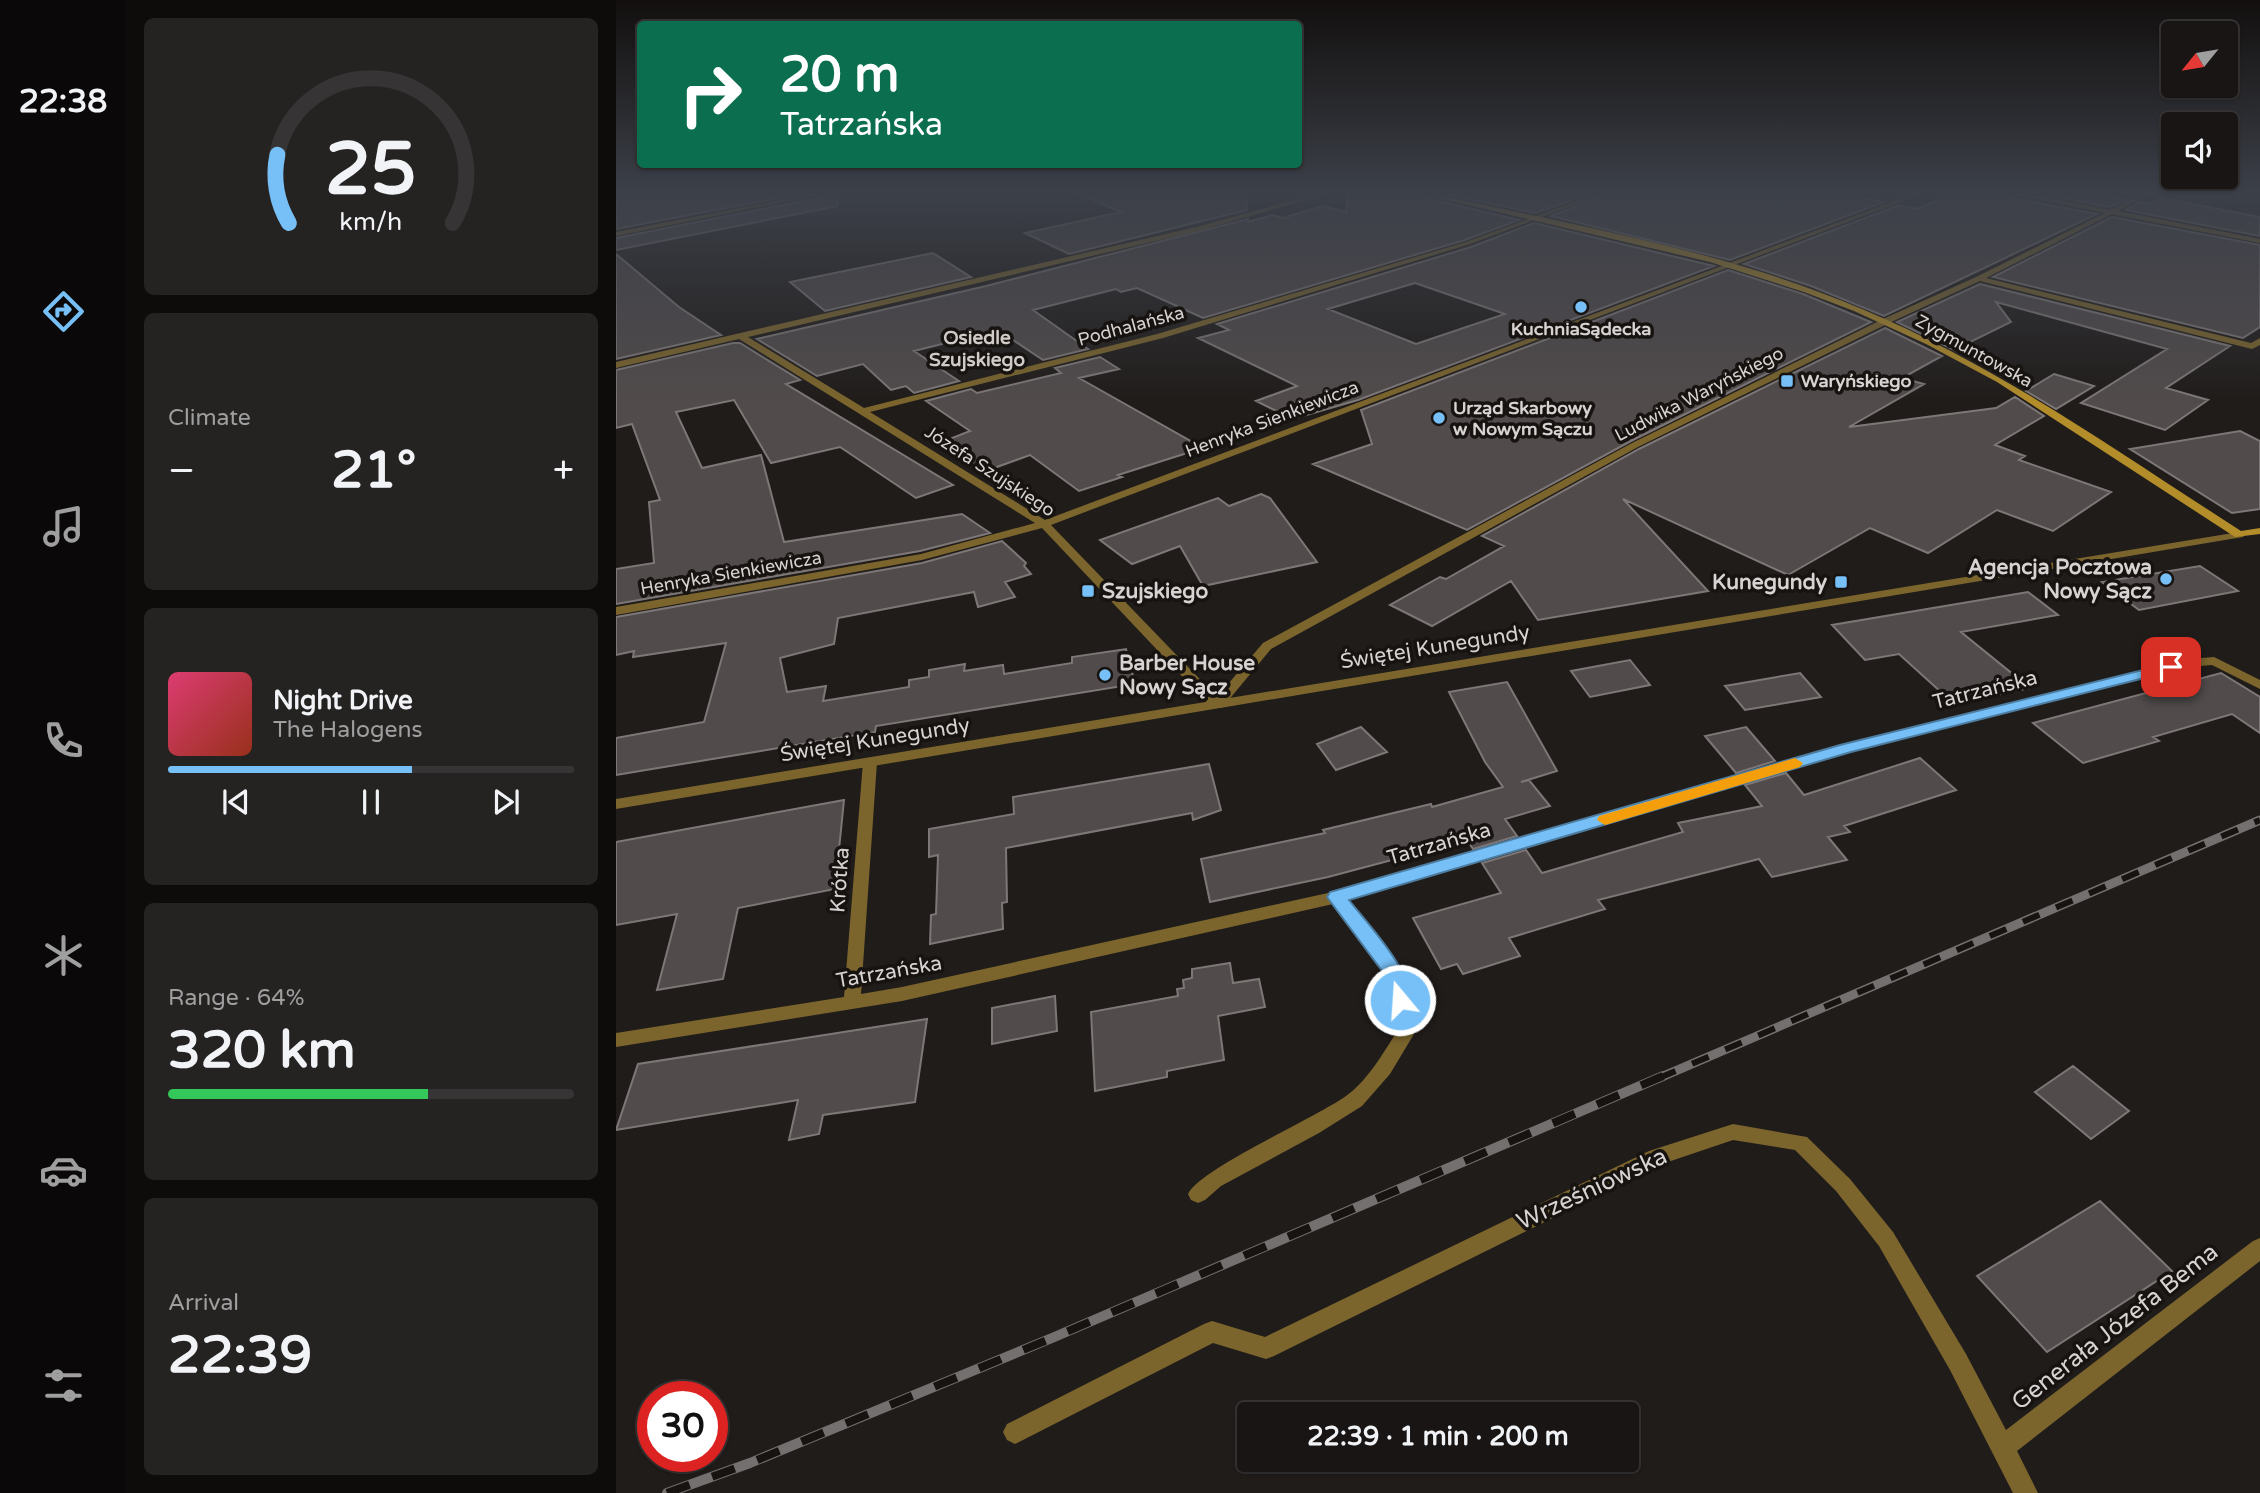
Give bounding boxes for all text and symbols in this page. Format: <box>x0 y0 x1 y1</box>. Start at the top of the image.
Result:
north arrow <box>2161 21 2238 98</box>
map controls <box>2161 21 2238 189</box>
text: 20 m <box>780 46 899 105</box>
icon: right <box>665 49 756 140</box>
text: 22:38 <box>19 83 107 121</box>
text: Tatrzańska <box>780 106 943 144</box>
button: sound <box>2161 112 2238 189</box>
text: 25 <box>325 126 417 214</box>
text: km/h <box>340 206 402 236</box>
icon: directions <box>39 287 88 336</box>
marker: KuchniaSądecka <box>1573 299 1589 315</box>
street label: Podhalańska <box>1075 301 1187 351</box>
street label: Zygmuntowska <box>1911 310 2037 392</box>
place label: KuchniaSądecka <box>1511 318 1651 340</box>
district label: Osiedle Szujskiego <box>929 327 1025 372</box>
street label: Ludwika Waryńskiego <box>1611 342 1787 446</box>
place label: Waryńskiego <box>1801 370 1912 392</box>
marker: Waryńskiego <box>1779 373 1795 389</box>
street label: Henryka Sienkiewicza <box>1182 376 1362 462</box>
place label: Urząd Skarbowy w Nowym Sączu <box>1453 397 1593 440</box>
text: Climate <box>168 404 251 432</box>
marker: Urząd Skarbowy w Nowym Sączu <box>1431 410 1447 426</box>
street label: Józefa Szujskiego <box>921 421 1059 521</box>
text: 21° <box>331 439 416 502</box>
text: − <box>168 448 195 494</box>
text: + <box>553 448 574 494</box>
icon: music <box>39 502 88 551</box>
street label: Henryka Sienkiewicza <box>639 546 823 600</box>
place label: Agencja Pocztowa Nowy Sącz <box>1968 555 2153 604</box>
place label: Kunegundy <box>1712 570 1828 595</box>
marker: Agencja Pocztowa Nowy Sącz <box>2158 571 2174 587</box>
marker: Kunegundy <box>1833 574 1849 590</box>
place label: Szujskiego <box>1102 579 1208 604</box>
marker: Szujskiego <box>1080 583 1096 599</box>
street label: Świętej Kunegundy <box>1338 620 1532 674</box>
pin <box>2141 637 2201 697</box>
icon: arrive <box>2152 648 2190 686</box>
place label: Barber House Nowy Sącz <box>1119 651 1255 700</box>
street label: Tatrzańska <box>1930 665 2040 715</box>
marker: Barber House Nowy Sącz <box>1097 667 1113 683</box>
text: Night Drive <box>273 685 413 716</box>
street label: Świętej Kunegundy <box>778 713 972 767</box>
icon: phone <box>39 716 88 765</box>
text: The Halogens <box>273 716 422 744</box>
icon: previous <box>217 783 255 821</box>
icon: pause <box>352 783 390 821</box>
icon: next <box>487 783 525 821</box>
street label: Tatrzańska <box>1384 817 1494 871</box>
street label: Krótka <box>825 846 855 914</box>
icon: climate <box>39 931 88 980</box>
street label: Tatrzańska <box>834 950 944 994</box>
position arrow <box>1363 963 1437 1037</box>
text: Range · 64% <box>168 984 304 1012</box>
text: 320 km <box>168 1019 356 1082</box>
street label: Wrześniowska <box>1512 1142 1672 1236</box>
icon: car <box>39 1146 88 1195</box>
street label: Generała Józefa Bema <box>2006 1237 2224 1417</box>
text: Arrival <box>168 1289 239 1317</box>
text: 22:39 <box>168 1324 312 1387</box>
icon: filters <box>39 1361 88 1410</box>
speed limit sign: 30 <box>637 1381 728 1472</box>
text: 22:39 · 1 min · 200 m <box>1307 1421 1569 1452</box>

